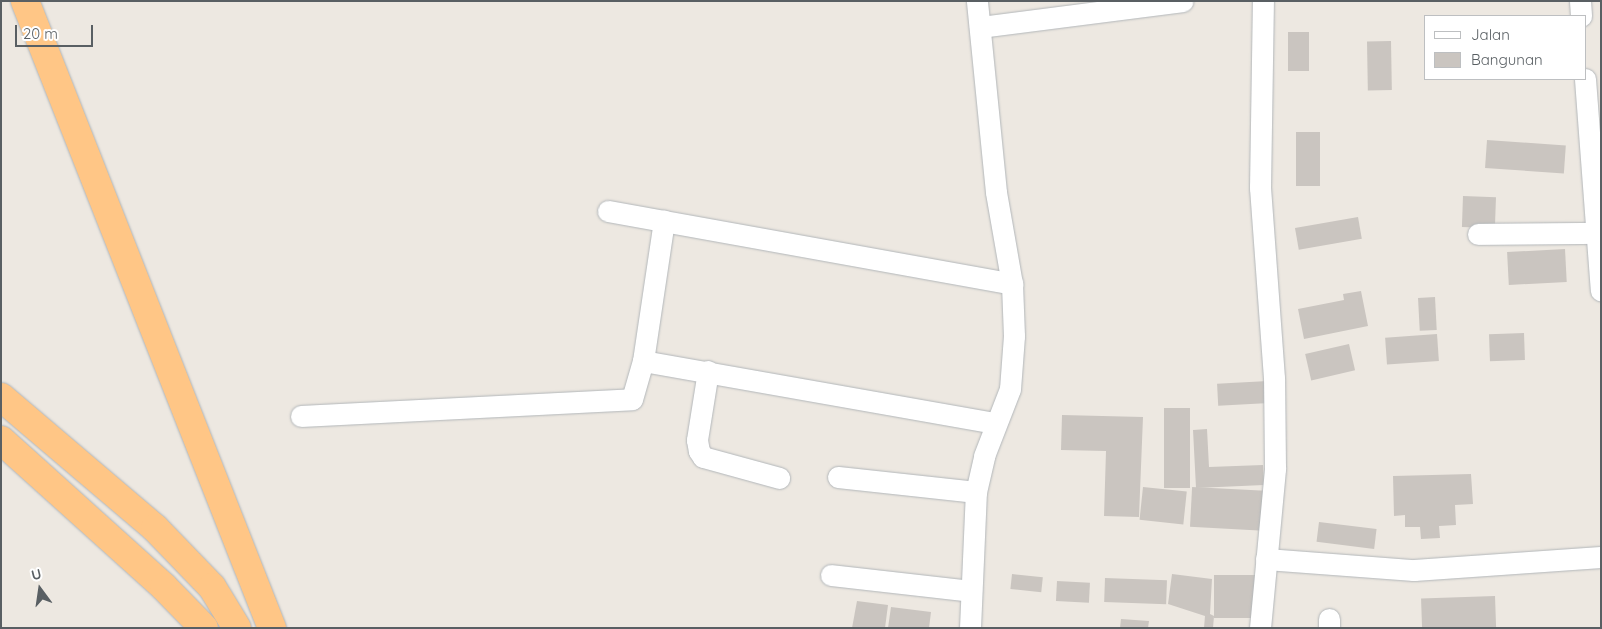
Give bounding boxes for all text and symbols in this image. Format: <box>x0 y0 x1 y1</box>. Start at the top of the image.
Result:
scale bar <box>18 15 95 47</box>
legend <box>1424 15 1587 80</box>
text: 20 m <box>23 24 58 43</box>
text: Jalan <box>1471 25 1510 44</box>
text: Bangunan <box>1471 50 1543 69</box>
north arrow <box>15 564 65 614</box>
text: U <box>29 565 43 584</box>

